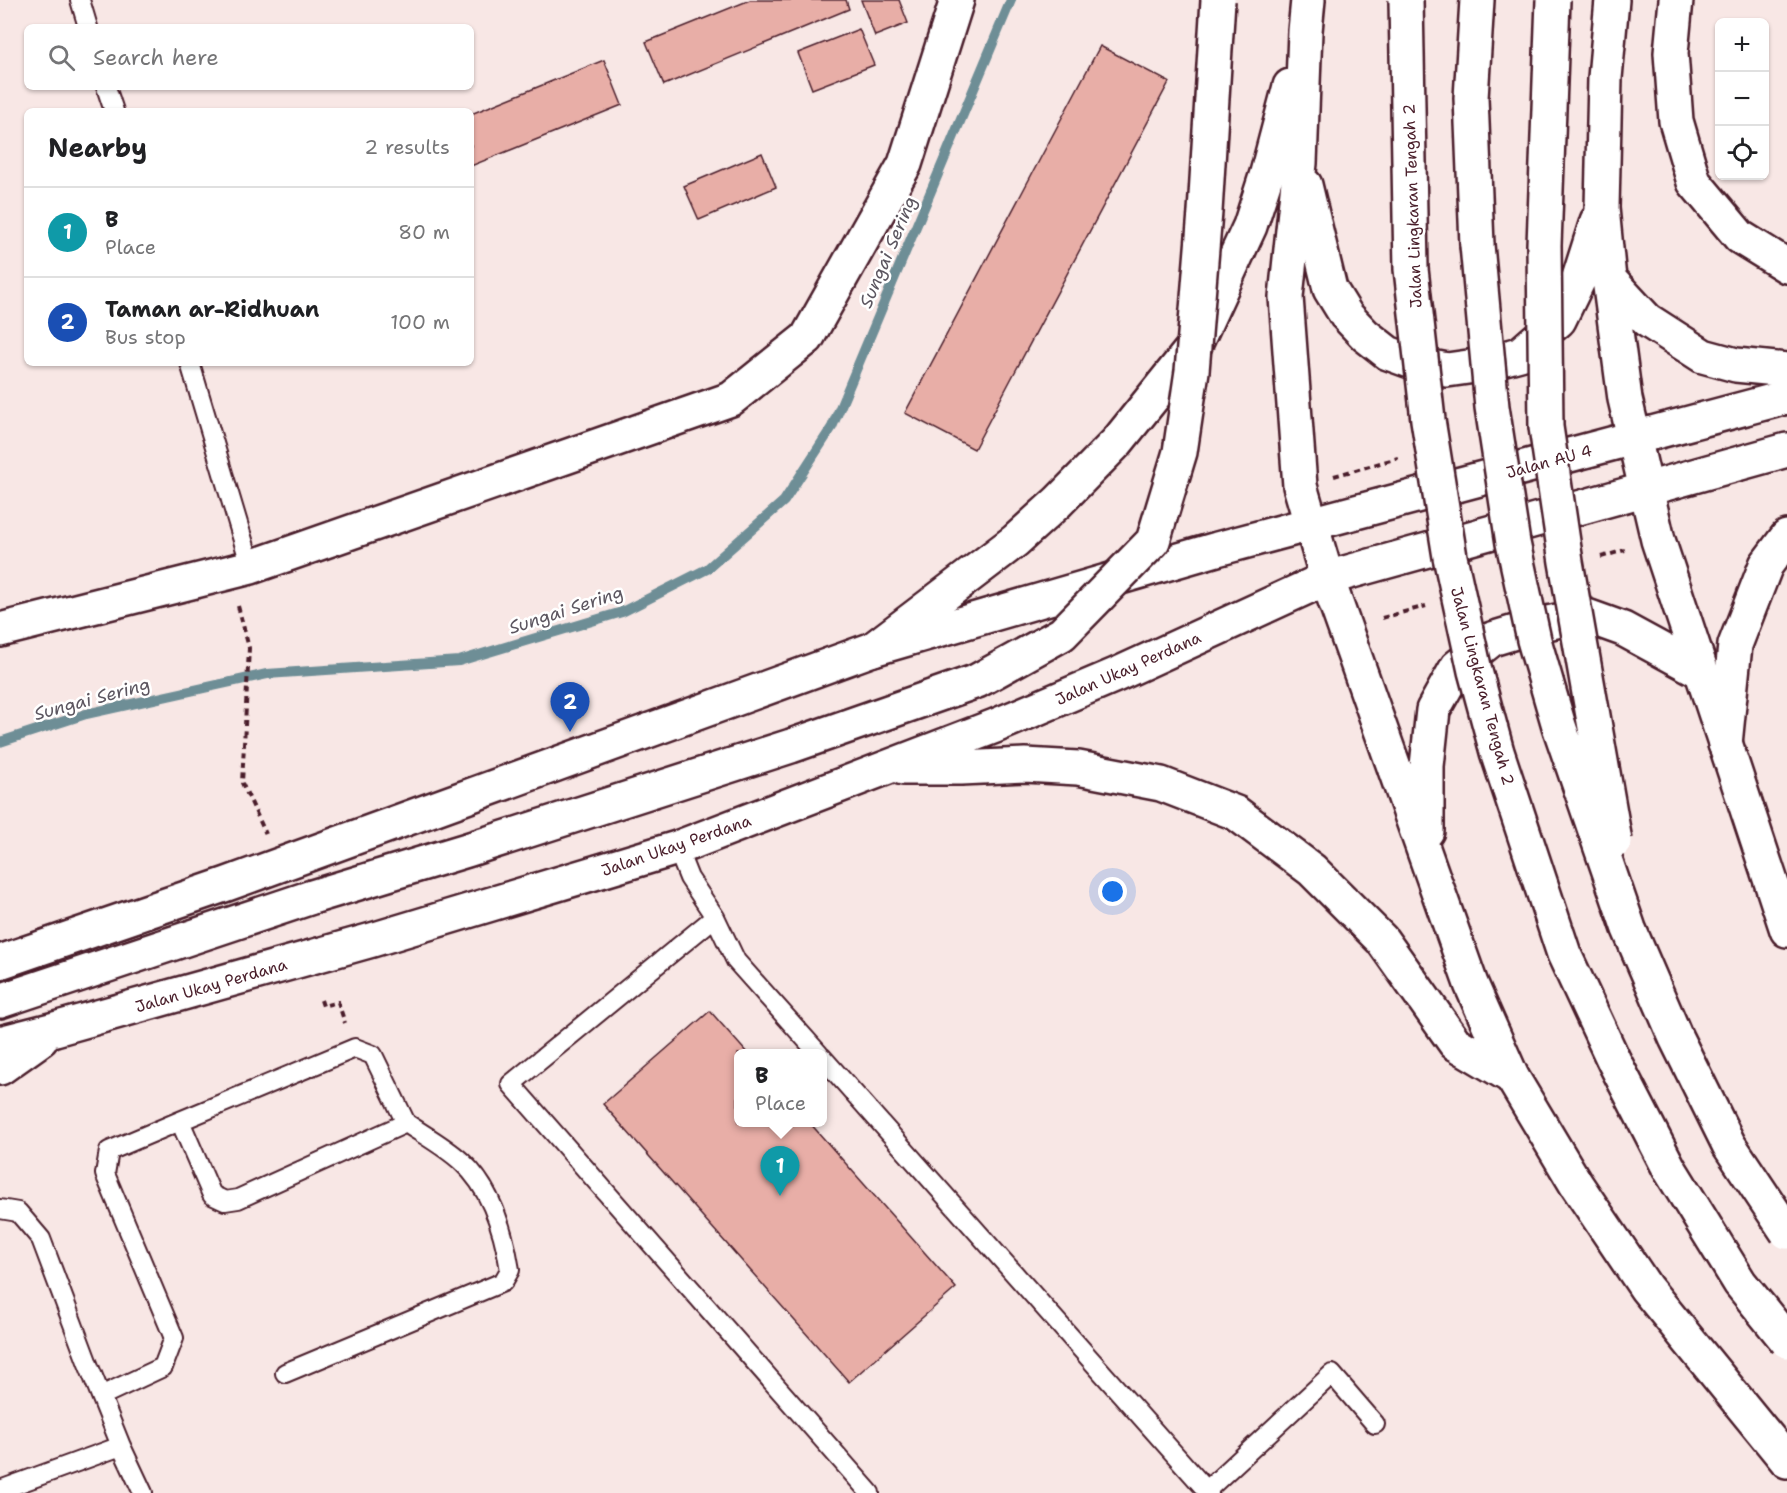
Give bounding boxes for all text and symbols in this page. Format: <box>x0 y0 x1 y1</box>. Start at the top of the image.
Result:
map controls <box>1715 18 1769 180</box>
button: + <box>1715 18 1769 72</box>
search box <box>24 24 474 90</box>
icon: search <box>45 41 78 74</box>
text: Search here <box>93 43 219 72</box>
button: − <box>1715 72 1769 126</box>
street label: Jalan Lingkaran Tengah 2 <box>1398 103 1427 308</box>
button: locate <box>1715 126 1769 180</box>
text: Nearby <box>48 130 147 165</box>
text: 2 results <box>364 134 450 160</box>
water label: Sungai Sering <box>854 193 922 311</box>
text: B <box>105 205 119 234</box>
text: 1 <box>63 219 72 245</box>
text: 80 m <box>398 219 450 245</box>
text: Place <box>105 234 156 260</box>
text: Taman ar-Ridhuan <box>105 295 319 324</box>
text: 2 <box>61 309 75 335</box>
text: 100 m <box>390 309 450 335</box>
text: Bus stop <box>105 324 186 350</box>
street label: Jalan AU 4 <box>1504 440 1594 483</box>
water label: Sungai Sering <box>506 580 626 640</box>
street label: Jalan Lingkaran Tengah 2 <box>1446 585 1519 788</box>
street label: Jalan Ukay Perdana <box>1052 627 1204 710</box>
water label: Sungai Sering <box>31 672 153 726</box>
pin: 2 <box>550 682 590 732</box>
street label: Jalan Ukay Perdana <box>598 810 754 881</box>
your location <box>1098 877 1127 906</box>
street label: Jalan Ukay Perdana <box>133 954 290 1017</box>
popup <box>734 1049 827 1127</box>
text: B <box>755 1061 769 1090</box>
text: Place <box>755 1090 806 1116</box>
pin: 1 <box>760 1146 800 1196</box>

